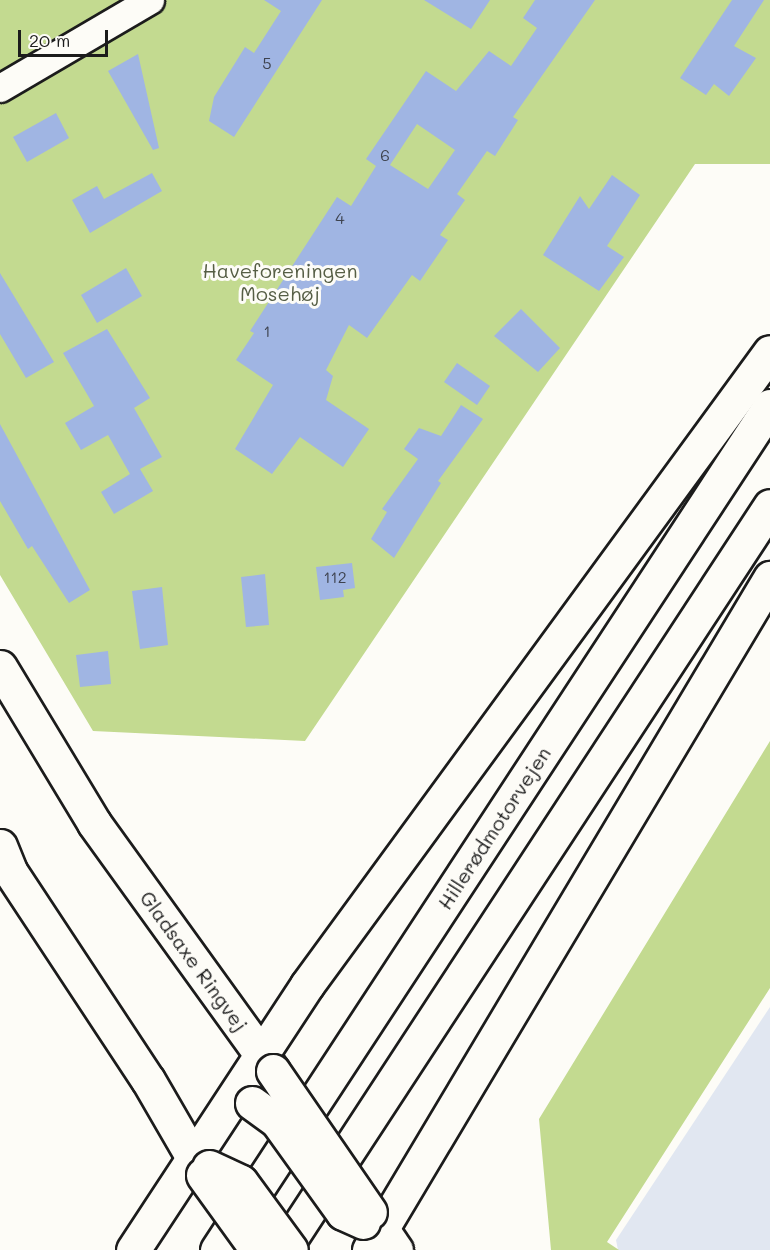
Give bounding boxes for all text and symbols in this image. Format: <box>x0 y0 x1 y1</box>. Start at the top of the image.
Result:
scale bar <box>21 18 111 56</box>
text: 20 m <box>29 28 70 52</box>
house number: 5 <box>262 53 272 73</box>
house number: 6 <box>380 145 390 165</box>
house number: 4 <box>335 208 345 228</box>
park label: Haveforeningen Mosehøj <box>202 258 358 305</box>
house number: 1 <box>263 321 271 341</box>
house number: 112 <box>323 567 347 587</box>
street label: Hillerødmotorvejen <box>432 742 556 914</box>
street label: Gladsaxe Ringvej <box>135 886 253 1036</box>

